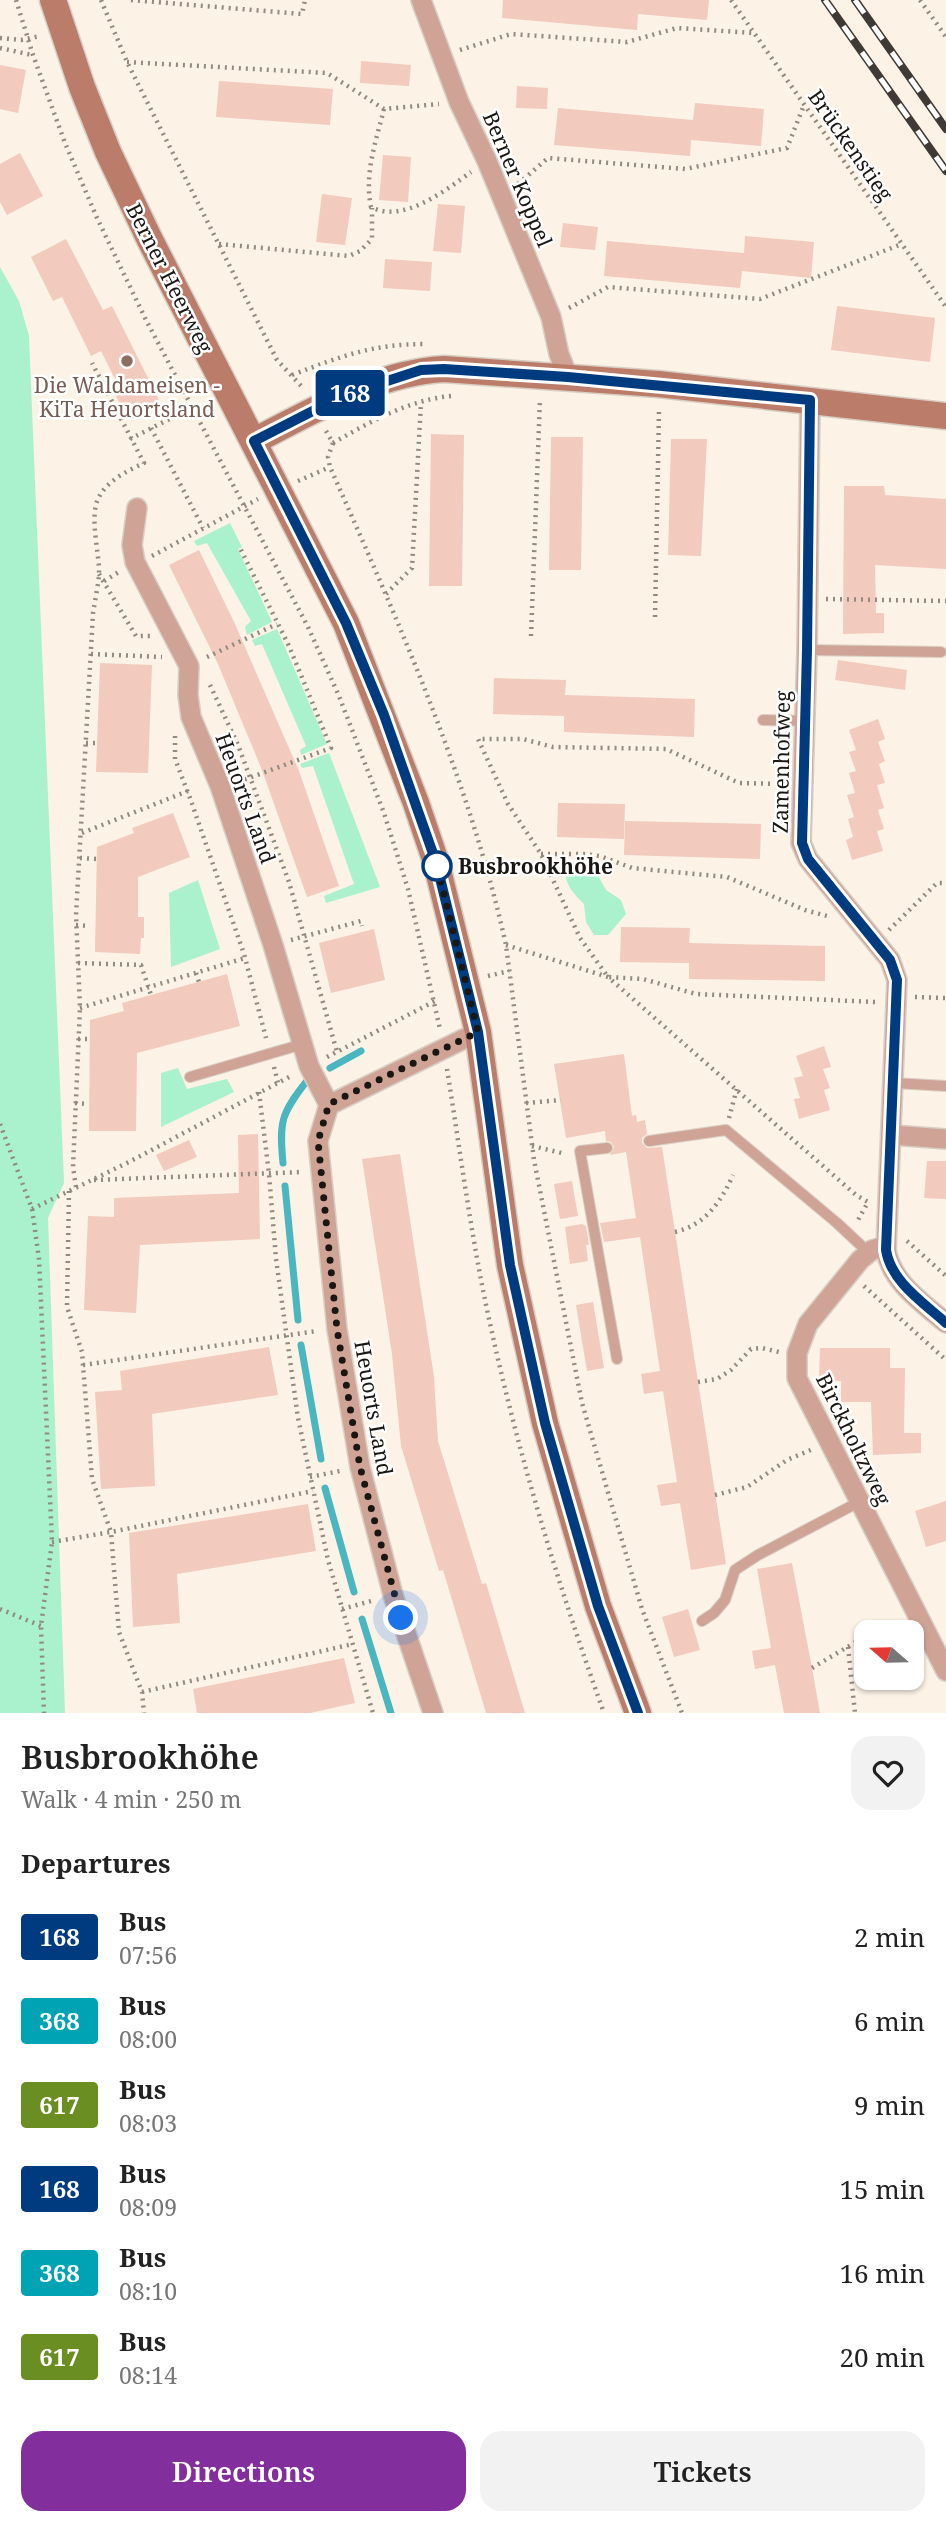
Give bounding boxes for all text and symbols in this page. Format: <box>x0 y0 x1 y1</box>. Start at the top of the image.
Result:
street label: Brückenstieg <box>802 84 900 207</box>
street label: Berner Koppel <box>477 107 559 252</box>
street label: Berner Heerweg <box>120 198 220 358</box>
marker: Die Waldameisen - KiTa Heuortsland <box>119 353 135 369</box>
line badge: 168 <box>310 370 390 416</box>
place label: Die Waldameisen - KiTa Heuortsland <box>34 371 220 423</box>
text: 168 <box>330 376 370 409</box>
street label: Zamenhofweg <box>766 690 796 834</box>
street label: Heuorts Land <box>209 729 283 867</box>
marker: Busbrookhöhe <box>422 851 452 881</box>
place label: Busbrookhöhe <box>458 852 613 880</box>
street label: Heuorts Land <box>348 1338 400 1478</box>
street label: Birckholtzweg <box>810 1368 898 1510</box>
your location <box>383 1600 418 1635</box>
north arrow <box>854 1620 924 1690</box>
map controls <box>854 1620 924 1690</box>
text: Busbrookhöhe <box>21 1734 259 1779</box>
button: heart <box>851 1736 925 1810</box>
text: Walk · 4 min · 250 m <box>21 1783 241 1815</box>
text: Departures <box>21 1845 171 1881</box>
text: Bus <box>119 1903 166 1939</box>
text: 2 min <box>854 1919 925 1955</box>
text: 168 <box>39 1920 80 1953</box>
text: 07:56 <box>119 1939 177 1971</box>
text: Bus <box>119 1987 166 2023</box>
text: 6 min <box>854 2003 925 2039</box>
text: 368 <box>39 2004 80 2037</box>
text: 08:00 <box>119 2023 177 2055</box>
text: Bus <box>119 2071 166 2107</box>
text: 9 min <box>854 2087 925 2123</box>
text: 617 <box>39 2088 80 2121</box>
text: 08:03 <box>119 2107 177 2139</box>
text: Bus <box>119 2155 166 2191</box>
text: 15 min <box>840 2171 925 2207</box>
text: 168 <box>39 2172 80 2205</box>
text: 08:09 <box>119 2191 177 2223</box>
text: Bus <box>119 2239 166 2275</box>
text: 16 min <box>840 2255 925 2291</box>
text: 368 <box>39 2256 80 2289</box>
text: 08:10 <box>119 2275 177 2307</box>
text: Bus <box>119 2323 166 2359</box>
text: 20 min <box>840 2339 925 2375</box>
text: 617 <box>39 2340 80 2373</box>
text: 08:14 <box>119 2359 177 2391</box>
button: Directions <box>21 2431 466 2511</box>
button: Tickets <box>480 2431 925 2511</box>

